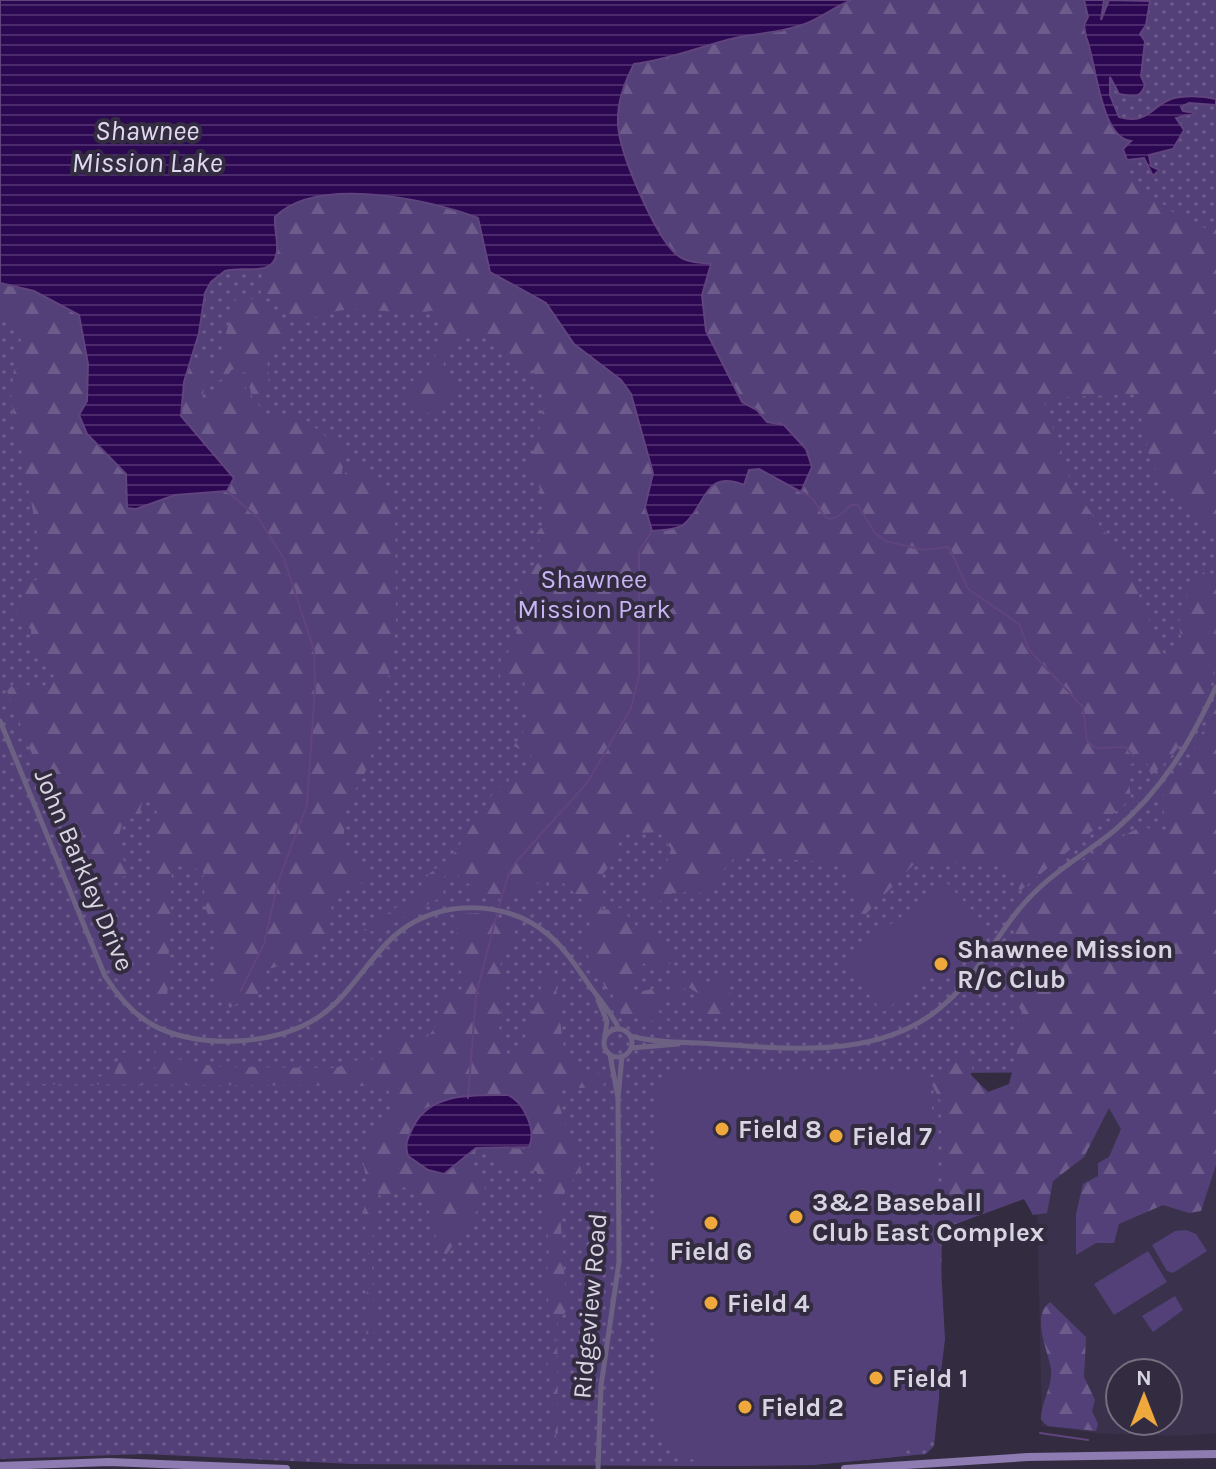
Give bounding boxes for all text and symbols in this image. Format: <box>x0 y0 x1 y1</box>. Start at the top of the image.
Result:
water label: Shawnee Mission Lake <box>72 114 223 179</box>
park label: Shawnee Mission Park <box>517 564 671 625</box>
street label: John Barkley Drive <box>27 764 141 976</box>
place label: Shawnee Mission R/C Club <box>957 934 1173 995</box>
marker: Shawnee Mission R/C Club <box>932 955 950 973</box>
place label: Field 8 <box>738 1114 822 1145</box>
marker: Field 8 <box>713 1120 731 1138</box>
place label: Field 7 <box>852 1121 932 1152</box>
marker: Field 7 <box>827 1127 845 1145</box>
place label: 3&2 Baseball Club East Complex <box>812 1187 1044 1248</box>
marker: 3&2 Baseball Club East Complex <box>787 1208 805 1226</box>
street label: Ridgeview Road <box>566 1212 614 1400</box>
marker: Field 6 <box>702 1214 720 1232</box>
place label: Field 6 <box>670 1236 752 1267</box>
place label: Field 4 <box>727 1288 810 1319</box>
marker: Field 4 <box>702 1294 720 1312</box>
north arrow <box>1104 1357 1184 1437</box>
place label: Field 1 <box>892 1363 968 1394</box>
text: N <box>1136 1365 1152 1391</box>
marker: Field 1 <box>867 1369 885 1387</box>
place label: Field 2 <box>761 1392 844 1423</box>
marker: Field 2 <box>736 1398 754 1416</box>

